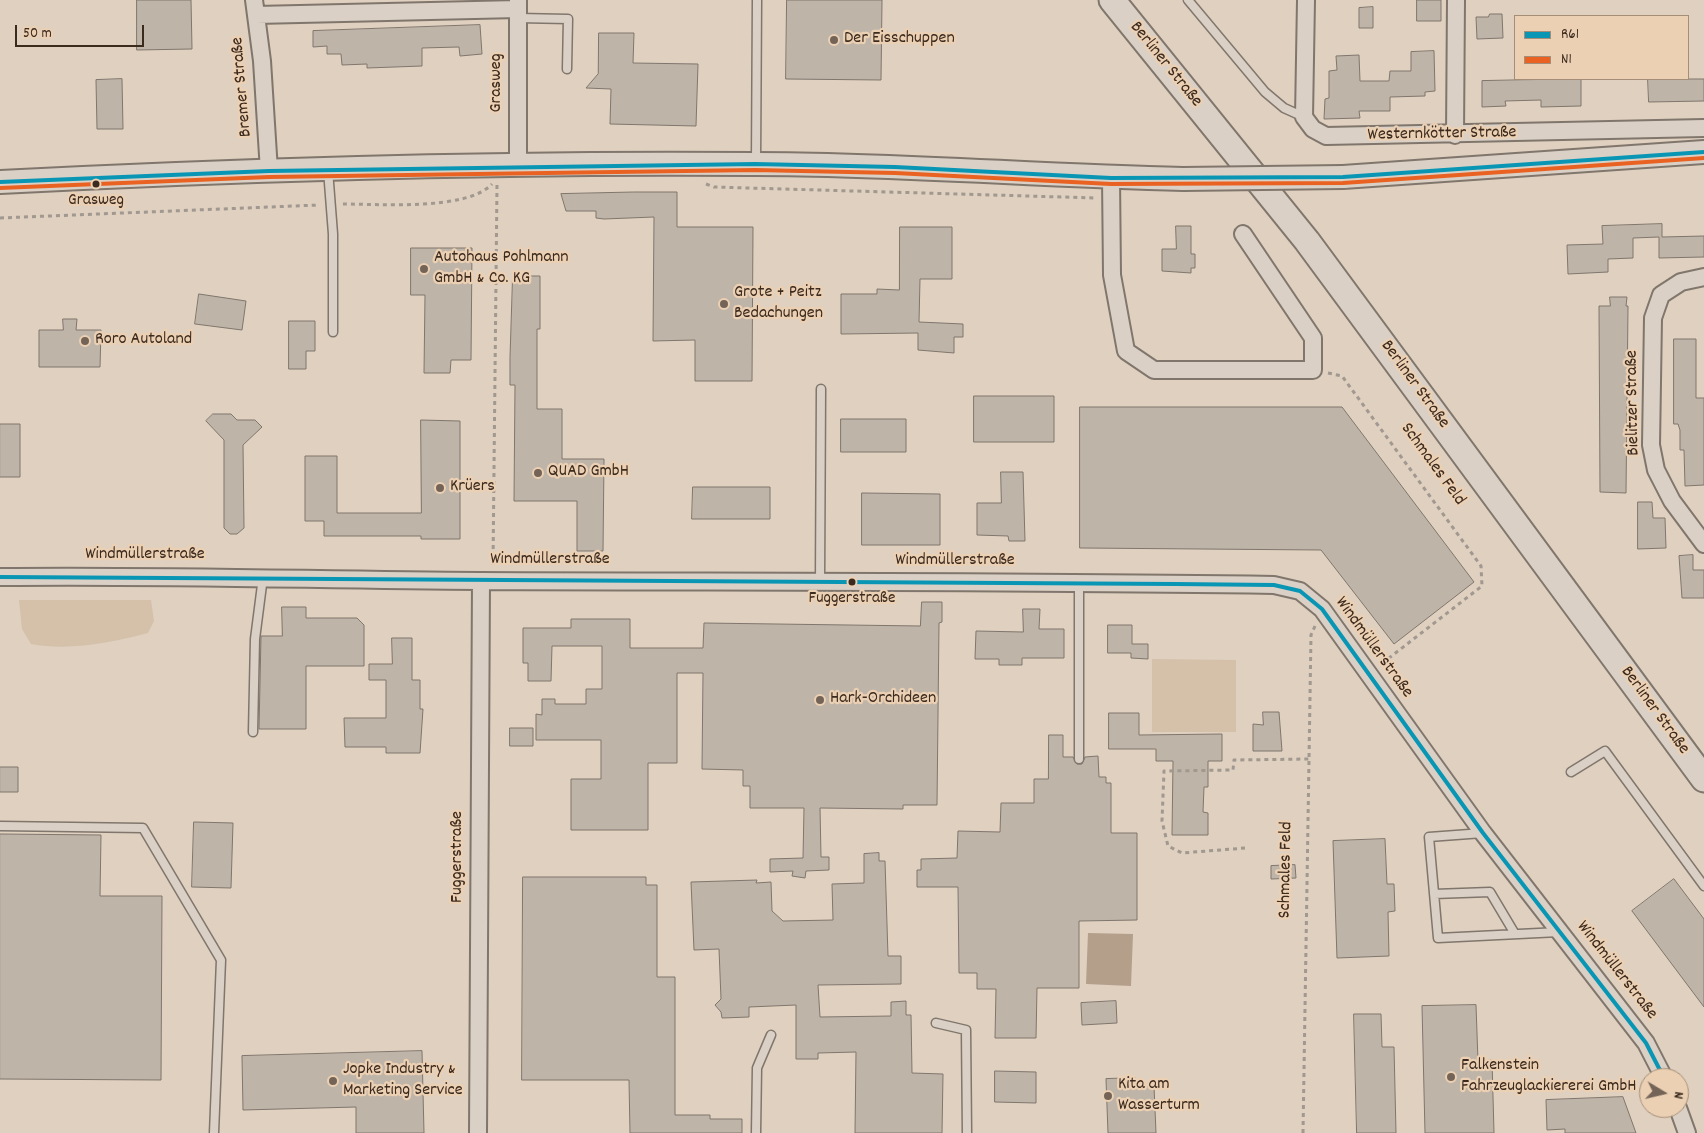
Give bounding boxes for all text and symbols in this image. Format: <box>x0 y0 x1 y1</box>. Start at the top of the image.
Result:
scale bar <box>18 15 146 47</box>
legend <box>1514 15 1689 80</box>
street label: Berliner Straße <box>1124 18 1206 112</box>
text: 50 m <box>23 23 52 45</box>
text: R61 <box>1561 24 1579 46</box>
place label: Der Eisschuppen <box>844 29 955 51</box>
marker: Der Eisschuppen <box>828 34 840 46</box>
street label: Bremer Straße <box>228 36 258 138</box>
text: N1 <box>1561 49 1572 71</box>
street label: Grasweg <box>487 53 509 113</box>
street label: Westernkötter Straße <box>1367 123 1517 147</box>
marker: Grasweg <box>91 179 101 189</box>
place label: Grasweg <box>68 192 124 212</box>
place label: Autohaus Pohlmann GmbH & Co. KG <box>434 248 569 290</box>
marker: Autohaus Pohlmann GmbH & Co. KG <box>418 263 430 275</box>
place label: Grote + Peitz Bedachungen <box>734 283 823 326</box>
marker: Grote + Peitz Bedachungen <box>718 298 730 310</box>
place label: Roro Autoland <box>95 330 192 352</box>
marker: Roro Autoland <box>79 335 91 347</box>
street label: Berliner Straße <box>1375 337 1453 433</box>
street label: Bielitzer Straße <box>1622 350 1646 456</box>
street label: Schmales Feld <box>1395 419 1469 511</box>
place label: QUAD GmbH <box>548 462 629 484</box>
marker: QUAD GmbH <box>532 467 544 479</box>
place label: Krüers <box>450 477 495 499</box>
marker: Krüers <box>434 482 446 494</box>
street label: Windmüllerstraße <box>85 545 205 567</box>
street label: Windmüllerstraße <box>490 550 610 572</box>
street label: Windmüllerstraße <box>895 551 1015 573</box>
marker: Fuggerstraße <box>847 577 857 587</box>
place label: Fuggerstraße <box>809 590 895 610</box>
street label: Windmüllerstraße <box>1329 593 1417 703</box>
street label: Berliner Straße <box>1615 663 1693 759</box>
place label: Hark-Orchideen <box>830 689 936 711</box>
marker: Hark-Orchideen <box>814 694 826 706</box>
street label: Fuggerstraße <box>448 811 470 903</box>
street label: Schmales Feld <box>1275 821 1299 919</box>
street label: Windmüllerstraße <box>1571 917 1661 1025</box>
place label: Falkenstein Fahrzeuglackiererei GmbH <box>1461 1056 1636 1098</box>
place label: Jopke Industry & Marketing Service <box>343 1060 463 1102</box>
north arrow <box>1639 1068 1689 1118</box>
marker: Falkenstein Fahrzeuglackiererei GmbH <box>1445 1071 1457 1083</box>
marker: Jopke Industry & Marketing Service <box>327 1075 339 1087</box>
place label: Kita am Wasserturm <box>1118 1075 1200 1118</box>
marker: Kita am Wasserturm <box>1102 1090 1114 1102</box>
text: N <box>1667 1090 1688 1100</box>

